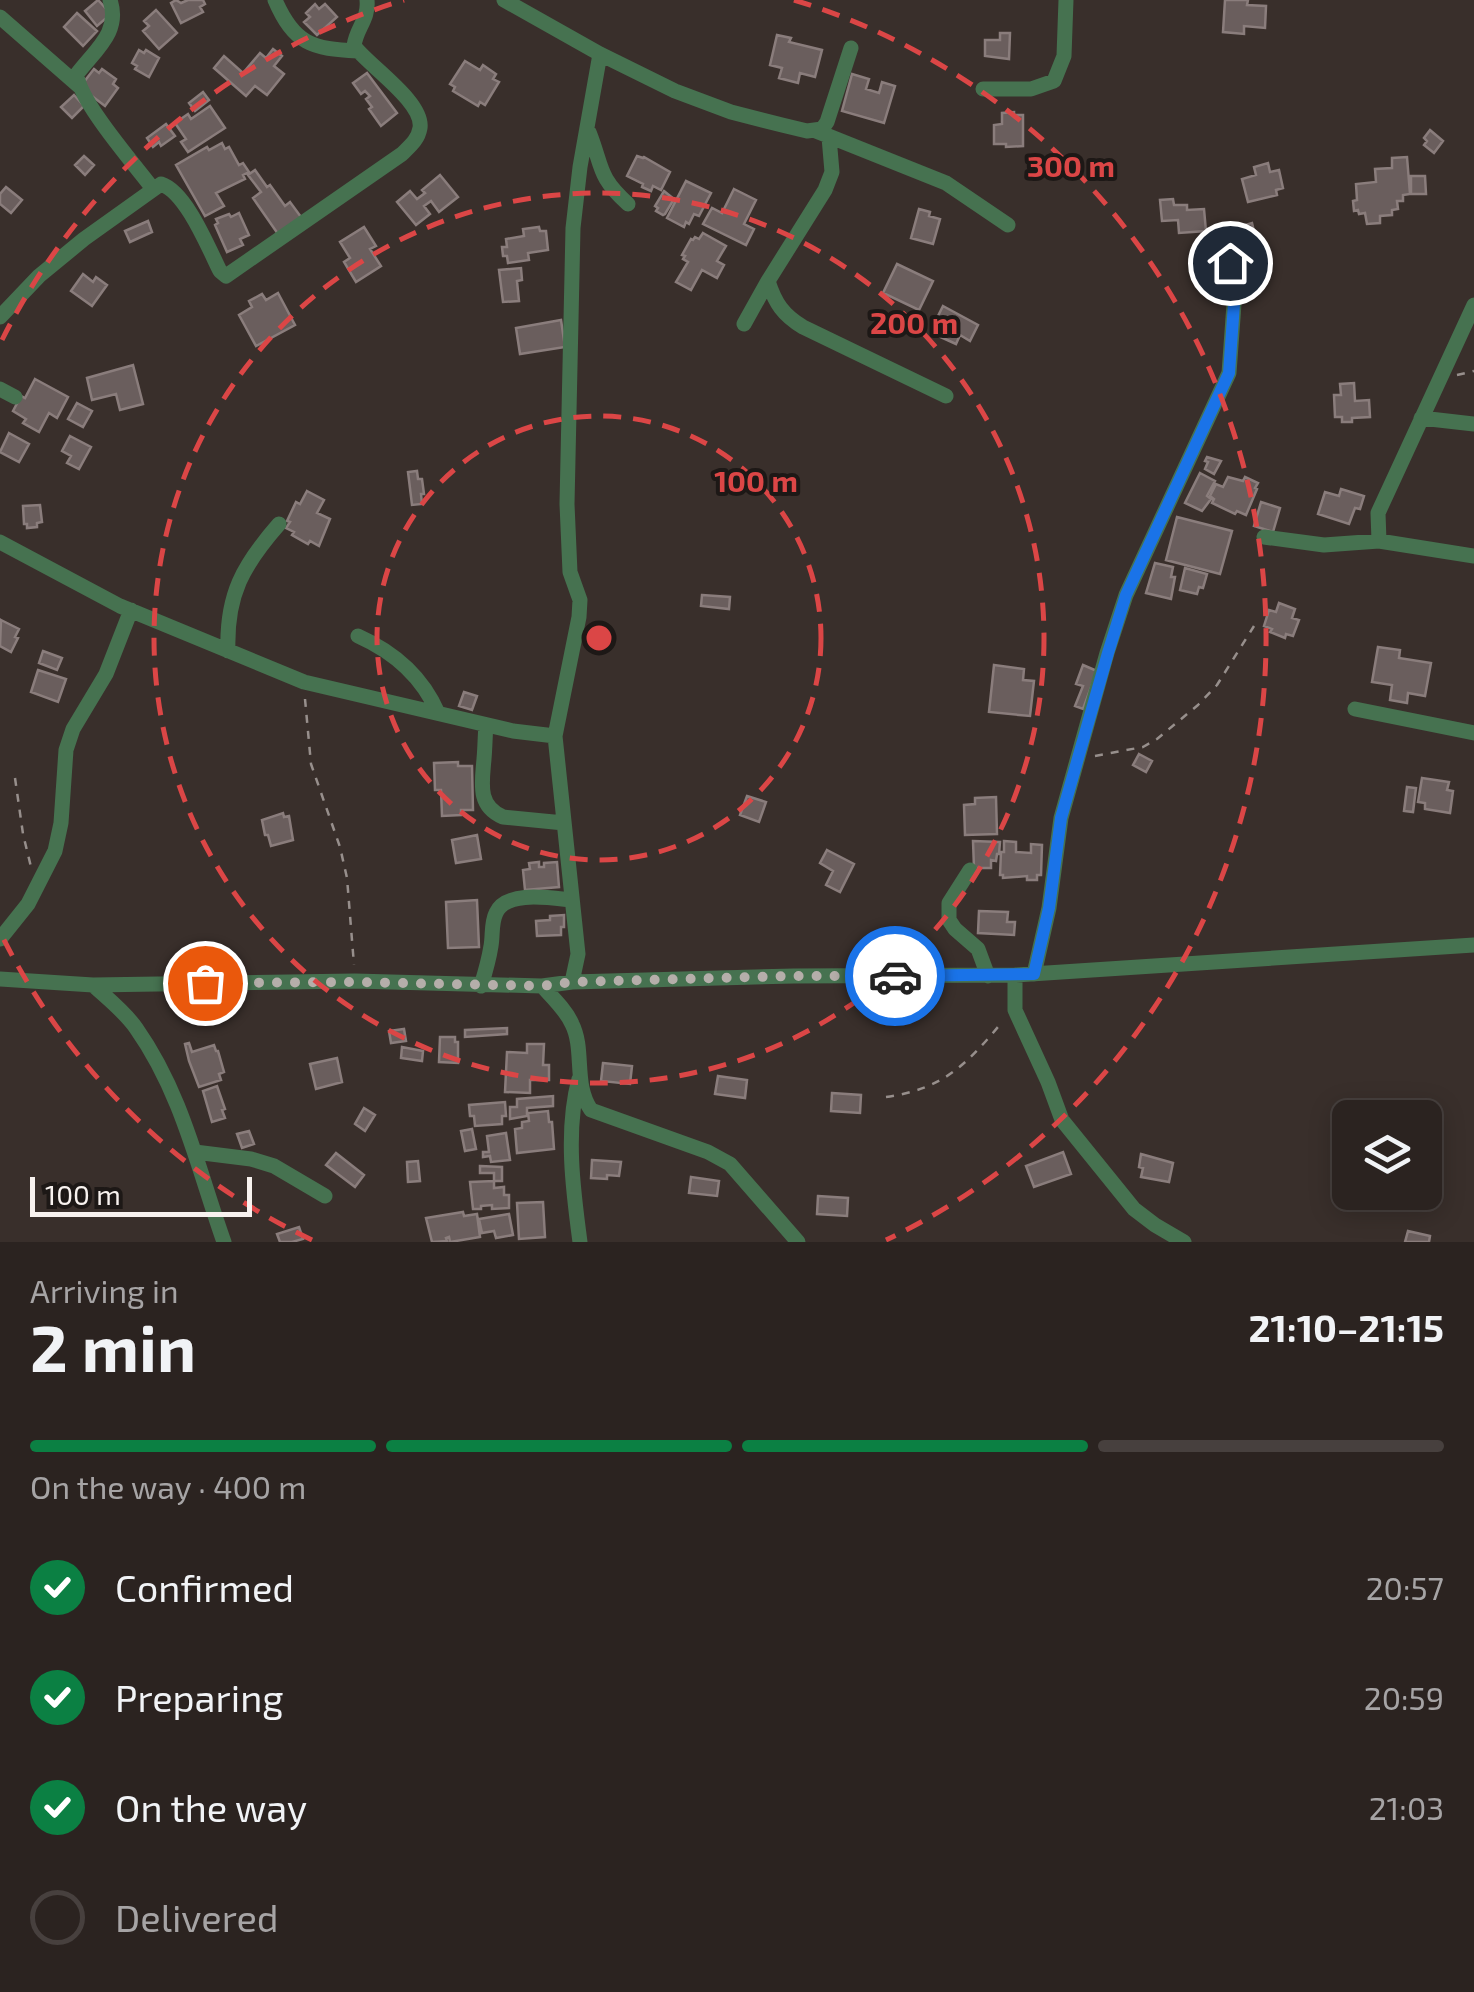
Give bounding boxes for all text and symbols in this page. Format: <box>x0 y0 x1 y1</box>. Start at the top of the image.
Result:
text: 300 m <box>1027 147 1115 183</box>
pin <box>1188 221 1273 306</box>
icon: home <box>1203 236 1258 291</box>
text: 200 m <box>870 304 958 340</box>
text: 100 m <box>714 462 798 498</box>
centre of rings <box>581 620 617 656</box>
courier <box>845 926 945 1026</box>
pin <box>163 941 248 1026</box>
icon: car <box>868 949 923 1004</box>
icon: bag <box>178 956 233 1011</box>
map controls <box>1332 1100 1442 1210</box>
button: layers <box>1332 1100 1442 1210</box>
scale bar <box>30 1172 252 1216</box>
text: 100 m <box>45 1177 121 1211</box>
text: Arriving in <box>30 1271 179 1309</box>
text: 21:10–21:15 <box>1248 1304 1444 1350</box>
text: 2 min <box>30 1307 196 1385</box>
text: On the way · 400 m <box>30 1467 306 1505</box>
icon: check <box>30 1560 85 1615</box>
text: Confirmed <box>115 1564 294 1610</box>
text: 20:57 <box>1366 1568 1444 1606</box>
icon: check <box>30 1670 85 1725</box>
text: Preparing <box>115 1674 283 1720</box>
text: 20:59 <box>1364 1678 1444 1716</box>
icon: check <box>30 1780 85 1835</box>
text: On the way <box>115 1784 307 1830</box>
text: 21:03 <box>1369 1788 1444 1826</box>
text: Delivered <box>115 1894 279 1940</box>

